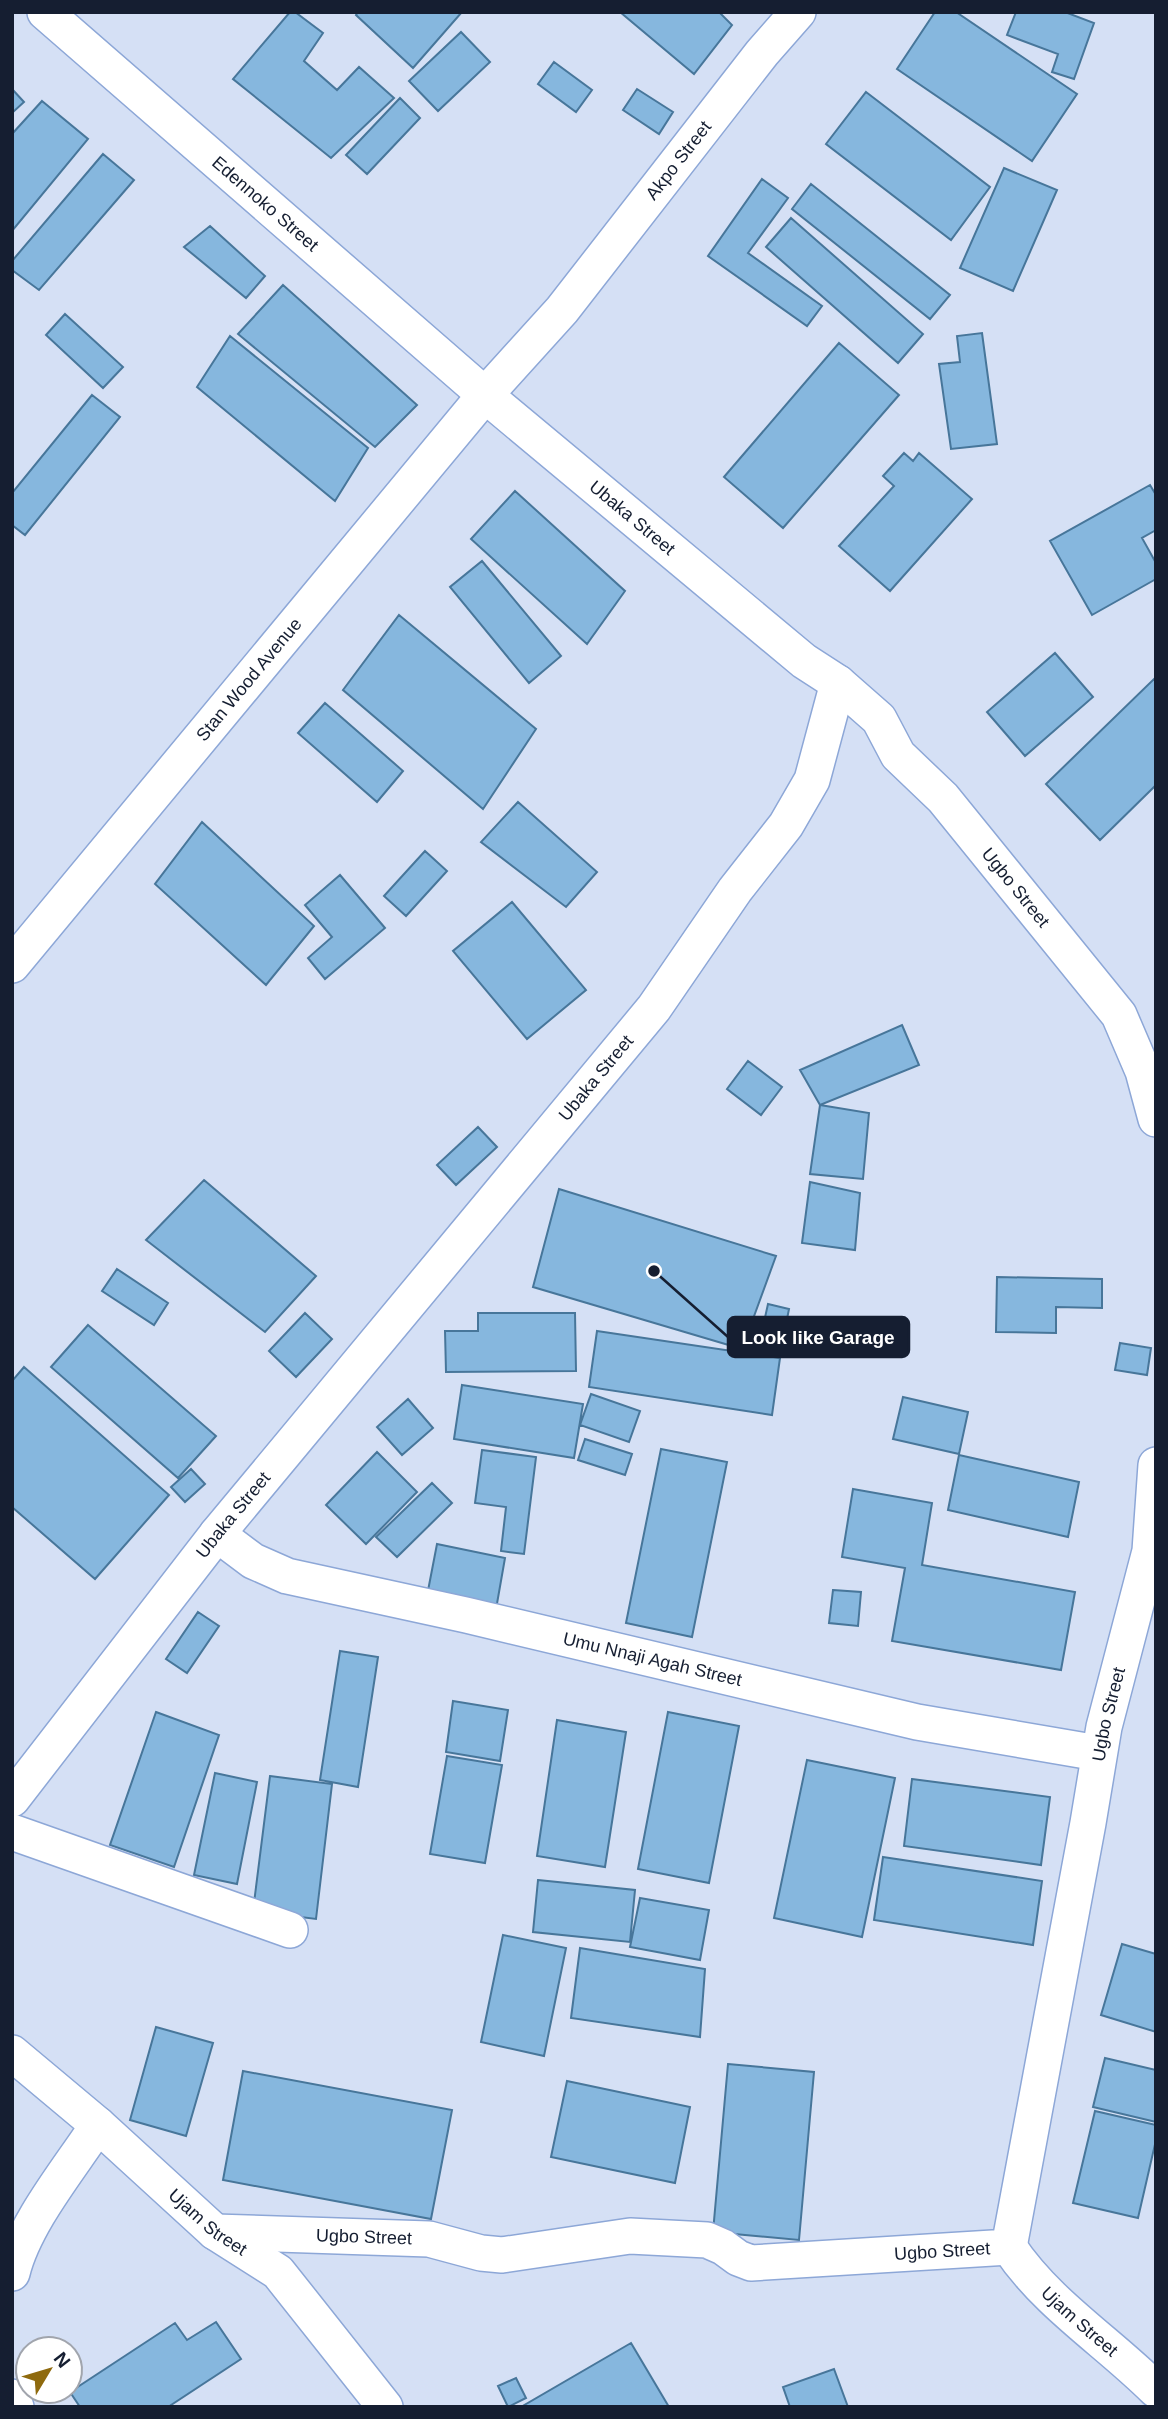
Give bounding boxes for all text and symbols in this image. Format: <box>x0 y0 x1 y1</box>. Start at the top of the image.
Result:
street label: Akpo Street <box>642 117 715 204</box>
street label: Edennoko Street <box>208 152 322 255</box>
street label: Ubaka Street <box>585 476 679 559</box>
street label: Stan Wood Avenue <box>192 614 306 745</box>
street label: Ugbo Street <box>978 844 1054 931</box>
street label: Ubaka Street <box>555 1031 637 1125</box>
callout: Look like Garage <box>728 1317 909 1357</box>
text: Look like Garage <box>741 1327 895 1348</box>
street label: Ubaka Street <box>192 1468 274 1562</box>
street label: Umu Nnaji Agah Street <box>561 1628 744 1690</box>
street label: Ugbo Street <box>1088 1665 1129 1763</box>
street label: Ujam Street <box>165 2185 251 2260</box>
street label: Ugbo Street <box>316 2225 412 2248</box>
street label: Ugbo Street <box>893 2238 991 2264</box>
street label: Ujam Street <box>1037 2283 1122 2361</box>
north arrow <box>14 2335 84 2405</box>
text: N <box>50 2348 75 2372</box>

